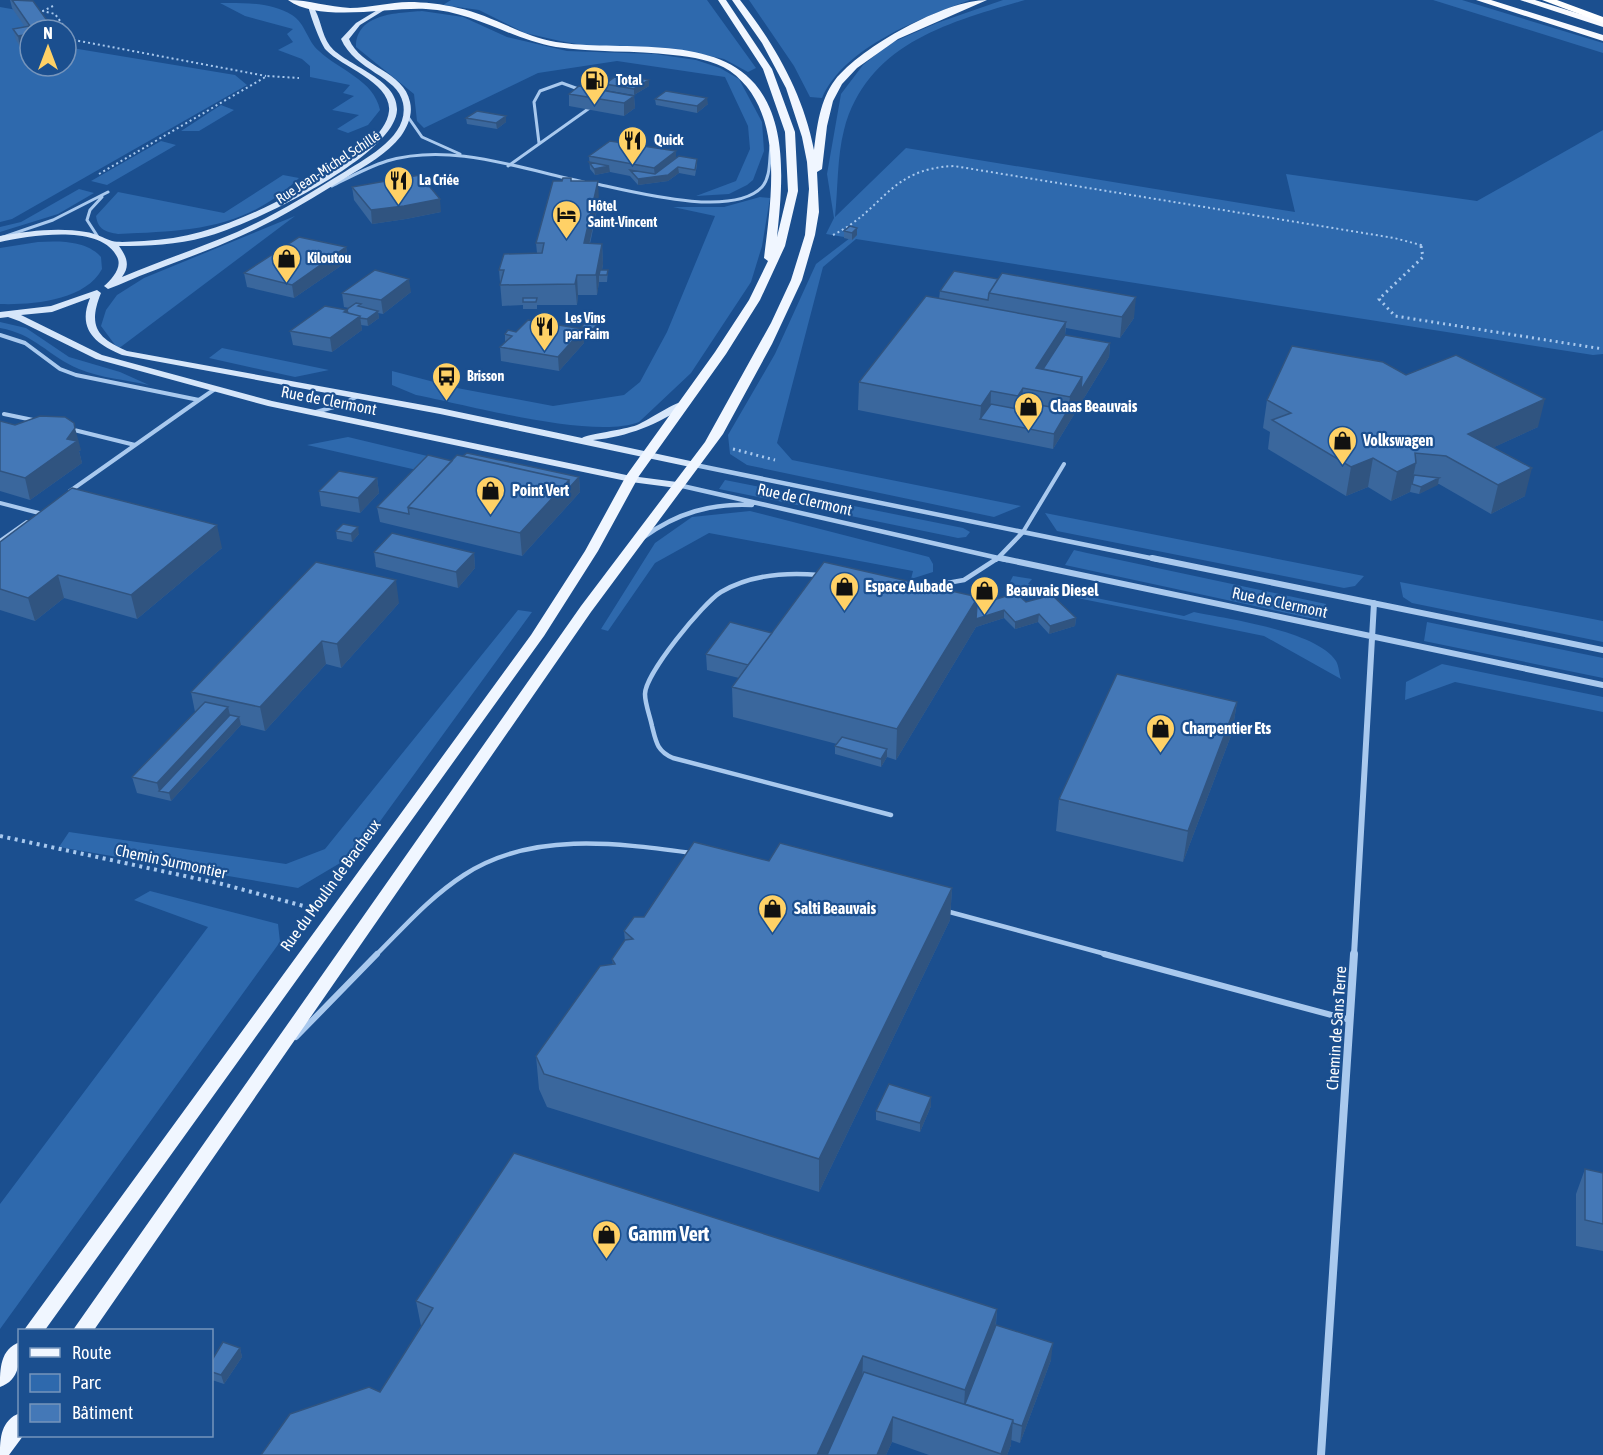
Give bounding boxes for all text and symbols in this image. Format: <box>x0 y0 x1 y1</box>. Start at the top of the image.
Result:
north arrow <box>18 18 78 78</box>
text: N <box>43 24 53 42</box>
fuel station icon: Total <box>579 64 611 106</box>
place label: Total <box>616 72 642 88</box>
restaurant icon: Quick <box>617 124 649 166</box>
street label: Rue Jean-Michel Schillé <box>273 127 383 207</box>
place label: Quick <box>654 132 684 148</box>
restaurant icon: La Criée <box>382 164 414 206</box>
place label: La Criée <box>419 172 459 188</box>
hotel icon: Hôtel Saint-Vincent <box>551 198 583 240</box>
place label: Hôtel Saint-Vincent <box>588 198 657 230</box>
shop icon: Kiloutou <box>270 242 302 284</box>
place label: Kiloutou <box>307 250 351 266</box>
restaurant icon: Les Vins par Faim <box>528 310 560 352</box>
place label: Les Vins par Faim <box>565 310 609 342</box>
bus stop icon: Brisson <box>430 360 462 402</box>
place label: Brisson <box>467 368 504 384</box>
street label: Rue de Clermont <box>280 382 379 418</box>
shop icon: Claas Beauvais <box>1013 390 1045 432</box>
place label: Claas Beauvais <box>1050 397 1138 415</box>
shop icon: Volkswagen <box>1326 424 1358 466</box>
place label: Volkswagen <box>1362 431 1433 449</box>
shop icon: Point Vert <box>475 474 507 516</box>
street label: Rue de Clermont <box>756 479 855 519</box>
place label: Point Vert <box>512 481 570 499</box>
shop icon: Espace Aubade <box>828 570 860 612</box>
shop icon: Beauvais Diesel <box>969 574 1001 616</box>
place label: Espace Aubade <box>865 577 953 595</box>
place label: Beauvais Diesel <box>1006 581 1099 599</box>
street label: Rue de Clermont <box>1231 583 1330 621</box>
shop icon: Charpentier Ets <box>1145 712 1177 754</box>
place label: Charpentier Ets <box>1182 719 1272 737</box>
street label: Rue du Moulin de Bracheux <box>276 815 384 954</box>
street label: Chemin Surmontier <box>114 840 229 882</box>
shop icon: Salti Beauvais <box>757 892 789 934</box>
place label: Salti Beauvais <box>794 899 876 917</box>
street label: Chemin de Sans Terre <box>1323 965 1349 1091</box>
shop icon: Gamm Vert <box>591 1218 623 1260</box>
place label: Gamm Vert <box>628 1222 709 1245</box>
legend <box>18 1329 213 1437</box>
text: Route <box>72 1342 111 1363</box>
text: Parc <box>72 1372 101 1393</box>
text: Bâtiment <box>72 1402 133 1423</box>

